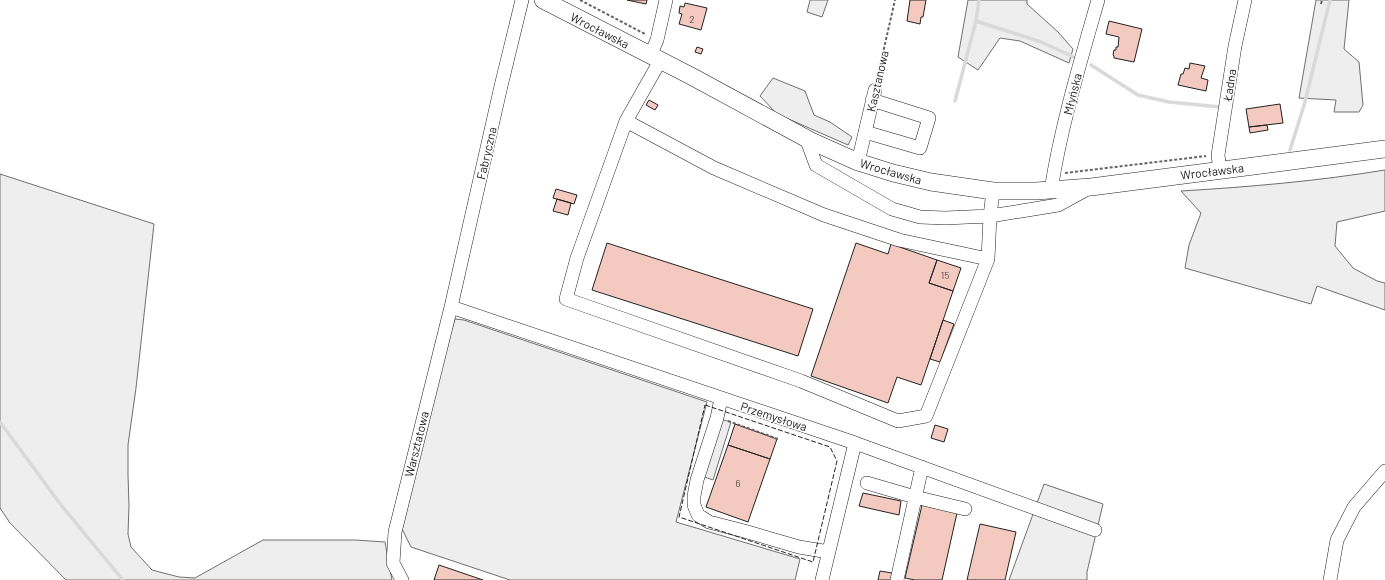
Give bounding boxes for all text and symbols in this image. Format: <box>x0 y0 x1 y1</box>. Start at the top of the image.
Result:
street label: Wrocławska <box>568 9 632 51</box>
house number: 2 <box>689 13 695 25</box>
street label: Kasztanowa <box>863 49 891 113</box>
street label: Ładna <box>1219 68 1238 103</box>
street label: Młyńska <box>1060 72 1084 116</box>
street label: Fabryczna <box>473 125 499 181</box>
street label: Wrocławska <box>858 155 924 187</box>
street label: Wrocławska <box>1179 160 1245 182</box>
house number: 15 <box>941 269 949 281</box>
street label: Przemysłowa <box>739 399 809 433</box>
street label: Warsztatowa <box>401 410 431 478</box>
house number: 6 <box>735 477 741 489</box>

